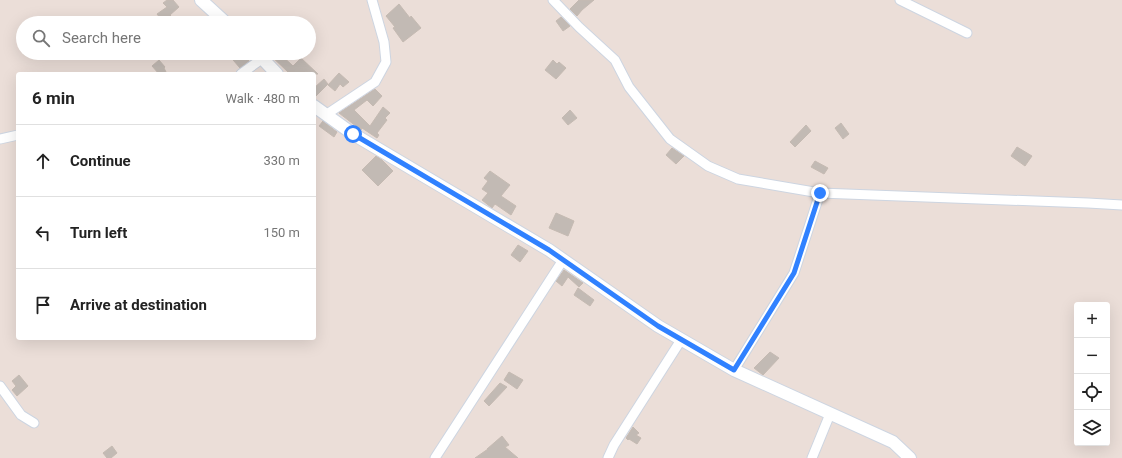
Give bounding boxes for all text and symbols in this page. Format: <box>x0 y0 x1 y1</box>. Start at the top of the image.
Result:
search box <box>16 16 316 60</box>
icon: search <box>30 27 52 49</box>
text: Search here <box>62 29 141 47</box>
text: 6 min <box>32 88 75 108</box>
text: Walk · 480 m <box>225 91 300 106</box>
route start <box>344 125 362 143</box>
icon: ahead <box>32 150 54 172</box>
text: Continue <box>70 152 131 170</box>
text: 330 m <box>263 153 300 168</box>
route end <box>811 184 829 202</box>
icon: left <box>32 222 54 244</box>
text: Turn left <box>70 224 127 242</box>
text: 150 m <box>263 225 300 240</box>
icon: arrive <box>32 294 54 316</box>
text: Arrive at destination <box>70 296 207 314</box>
map controls <box>1074 302 1110 446</box>
button: + <box>1074 302 1110 338</box>
button: − <box>1074 338 1110 374</box>
button: locate <box>1074 374 1110 410</box>
button: layers <box>1074 410 1110 446</box>

